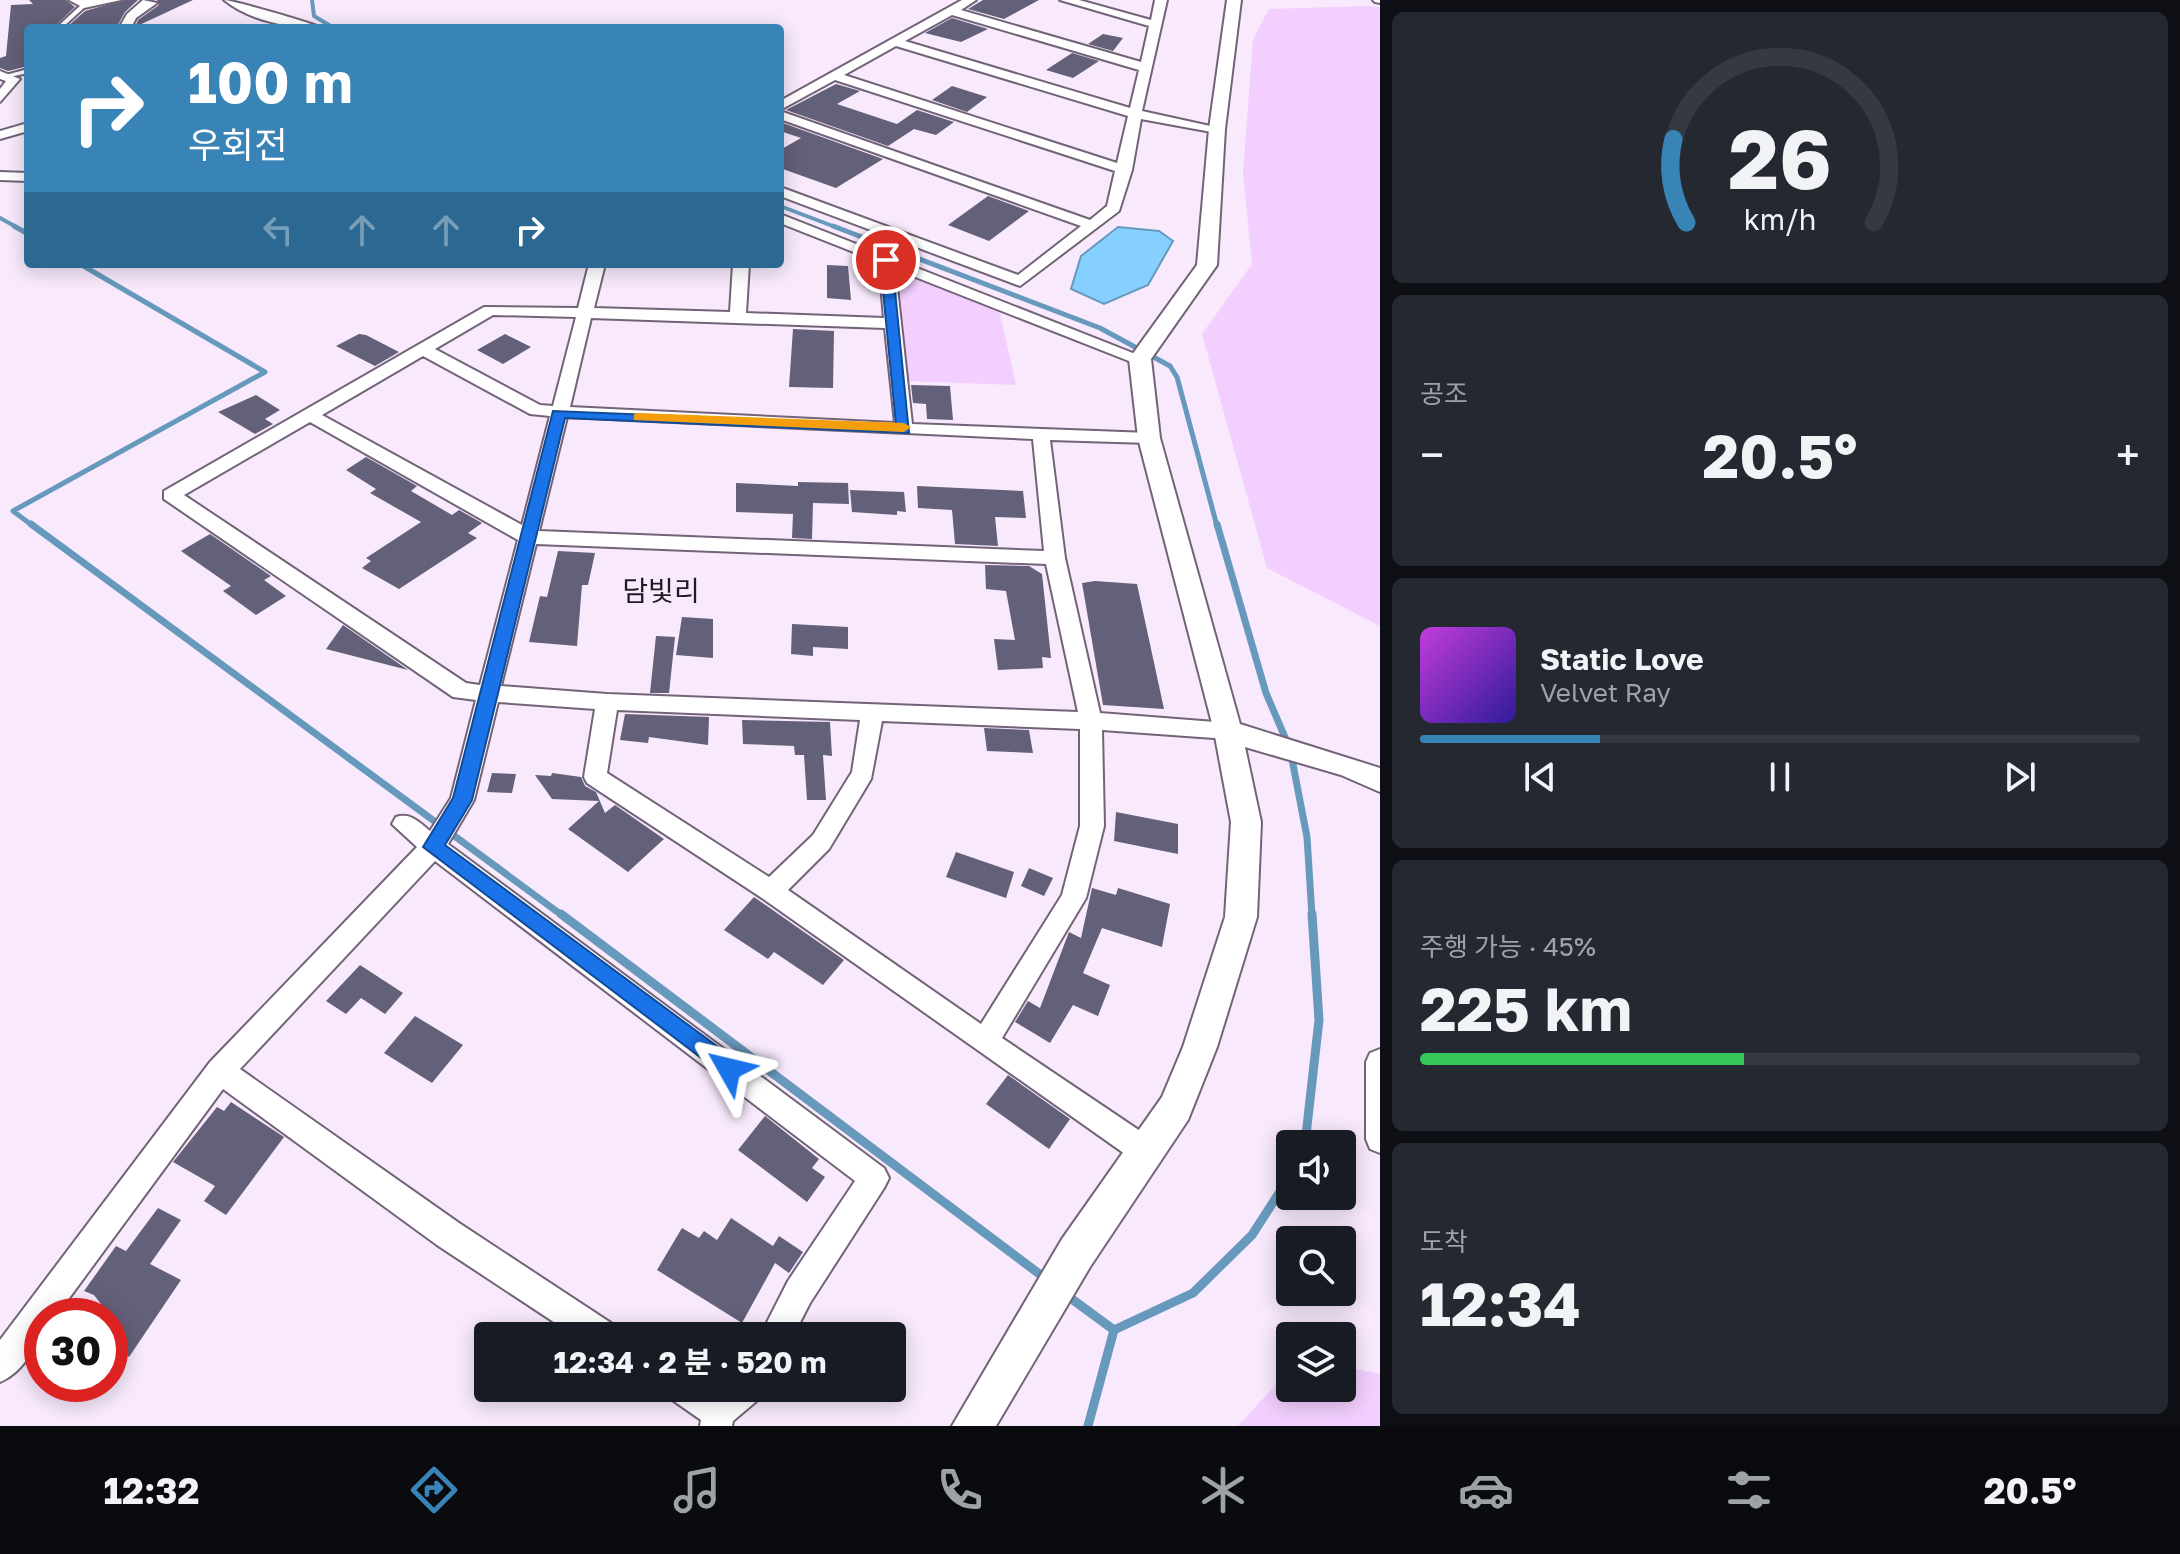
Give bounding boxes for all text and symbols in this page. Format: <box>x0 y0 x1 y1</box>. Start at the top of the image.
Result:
text: 100 m <box>188 48 353 115</box>
icon: right <box>56 56 160 160</box>
text: 26 <box>1728 107 1832 207</box>
text: 우회전 <box>188 123 287 166</box>
text: km/h <box>1744 203 1816 237</box>
icon: left <box>256 208 300 252</box>
icon: ahead <box>340 208 384 252</box>
icon: ahead <box>424 208 468 252</box>
icon: right <box>508 208 552 252</box>
pin <box>852 226 920 294</box>
icon: arrive <box>864 238 908 282</box>
text: 공조 <box>1420 378 1468 409</box>
text: 20.5° <box>1703 419 1857 491</box>
text: − <box>1420 428 1444 481</box>
text: + <box>2116 428 2140 481</box>
district label: 담빛리 <box>622 574 700 607</box>
text: Static Love <box>1540 641 1704 677</box>
text: Velvet Ray <box>1540 677 1671 708</box>
icon: previous <box>1518 755 1562 799</box>
icon: pause <box>1758 755 1802 799</box>
icon: next <box>1998 755 2042 799</box>
text: 주행 가능 · 45% <box>1420 931 1596 962</box>
text: 225 km <box>1420 972 1632 1044</box>
position arrow <box>687 1027 771 1111</box>
map controls <box>1276 1130 1356 1402</box>
button: sound <box>1276 1130 1356 1210</box>
button: search <box>1276 1226 1356 1306</box>
text: 도착 <box>1420 1226 1468 1257</box>
text: 12:34 <box>1420 1267 1581 1339</box>
speed limit sign: 30 <box>24 1298 128 1402</box>
button: layers <box>1276 1322 1356 1402</box>
text: 12:34 · 2 분 · 520 m <box>554 1344 826 1380</box>
icon: directions <box>406 1462 462 1518</box>
icon: music <box>669 1462 725 1518</box>
icon: phone <box>932 1462 988 1518</box>
icon: climate <box>1195 1462 1251 1518</box>
icon: car <box>1458 1462 1514 1518</box>
icon: filters <box>1721 1462 1777 1518</box>
text: 12:32 <box>103 1469 199 1512</box>
text: 20.5° <box>1984 1469 2077 1512</box>

